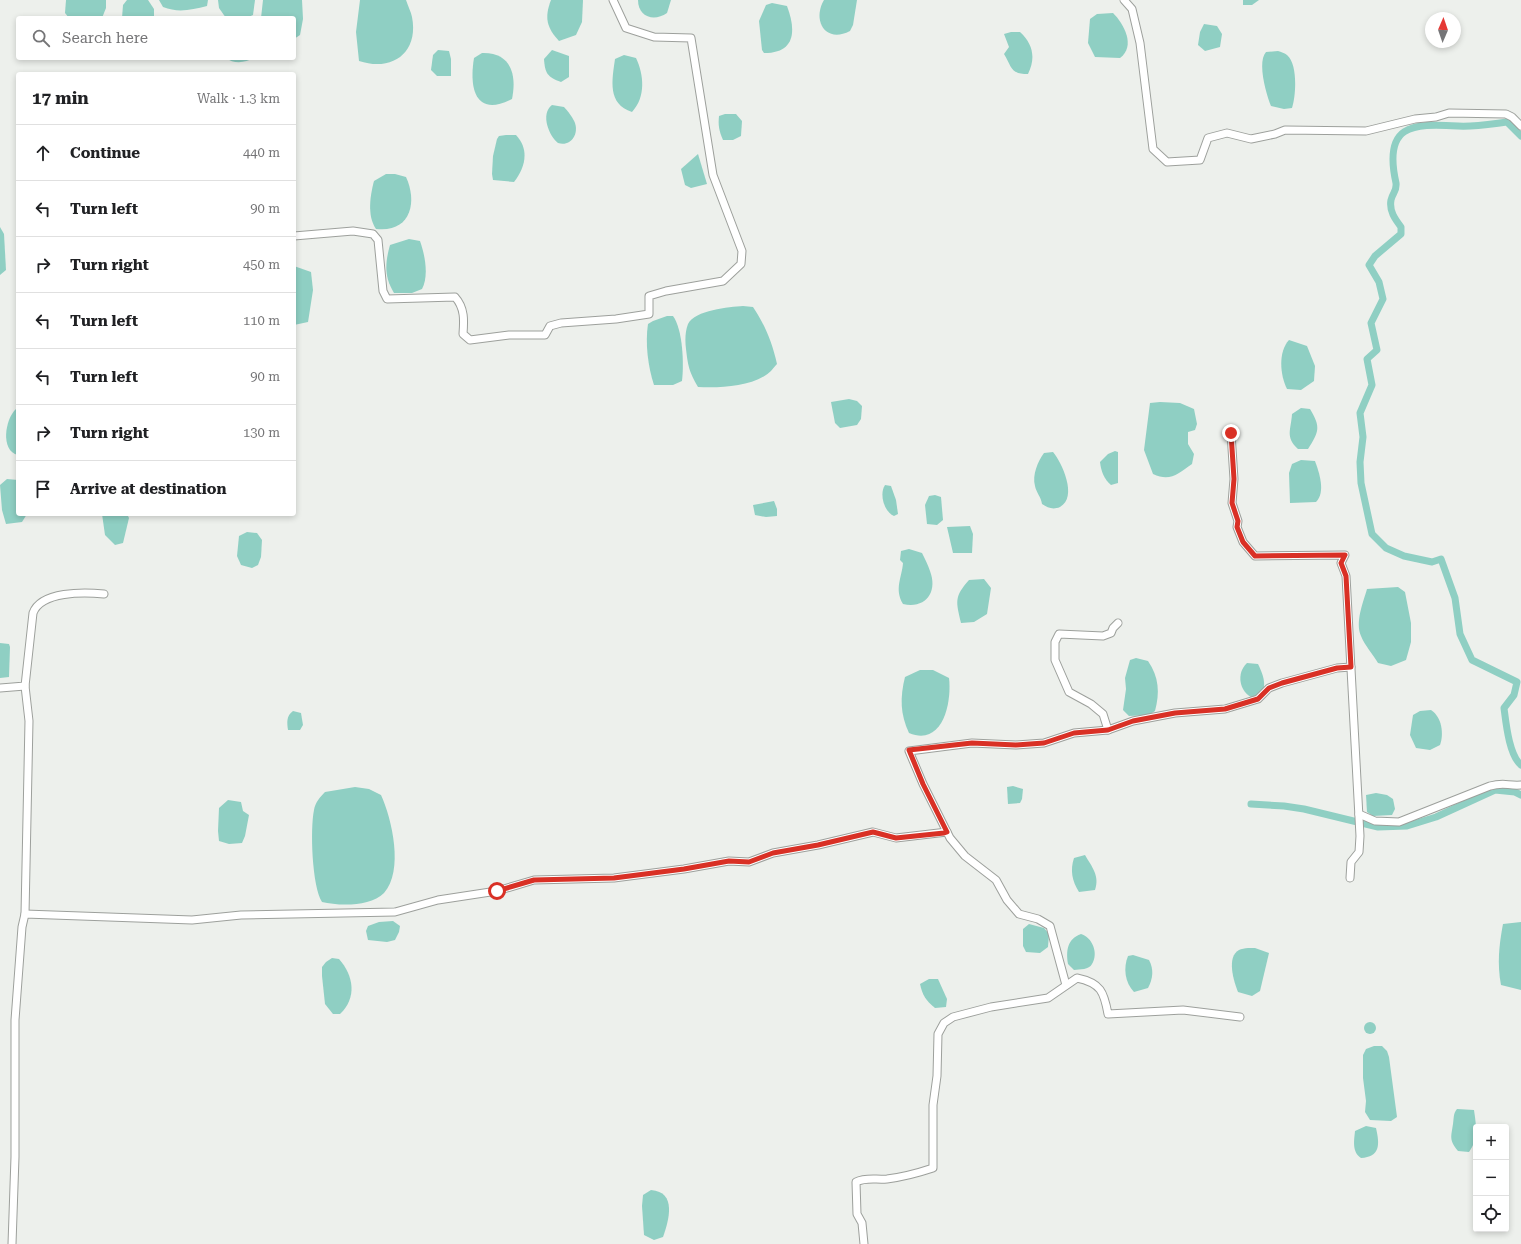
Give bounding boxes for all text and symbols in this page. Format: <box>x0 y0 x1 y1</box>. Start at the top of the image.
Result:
north arrow <box>1425 12 1461 48</box>
search box <box>16 16 296 60</box>
icon: search <box>30 27 52 49</box>
text: Search here <box>62 29 148 47</box>
text: 17 min <box>32 88 89 108</box>
text: Walk · 1.3 km <box>197 91 280 106</box>
icon: ahead <box>32 142 54 164</box>
text: Continue <box>70 144 140 162</box>
text: 440 m <box>243 145 280 160</box>
icon: left <box>32 198 54 220</box>
text: Turn left <box>70 200 138 218</box>
text: 90 m <box>250 201 280 216</box>
icon: right <box>32 254 54 276</box>
text: Turn right <box>70 256 149 274</box>
text: 450 m <box>243 257 280 272</box>
icon: left <box>32 310 54 332</box>
text: Turn left <box>70 312 138 330</box>
text: 110 m <box>243 313 280 328</box>
icon: left <box>32 366 54 388</box>
text: Turn left <box>70 368 138 386</box>
text: 90 m <box>250 369 280 384</box>
icon: right <box>32 422 54 444</box>
text: Turn right <box>70 424 149 442</box>
route end <box>1222 424 1240 442</box>
text: 130 m <box>243 425 280 440</box>
icon: arrive <box>32 478 54 500</box>
text: Arrive at destination <box>70 480 226 498</box>
route start <box>488 882 506 900</box>
map controls <box>1473 1124 1509 1232</box>
button: + <box>1473 1124 1509 1160</box>
button: − <box>1473 1160 1509 1196</box>
button: locate <box>1473 1196 1509 1232</box>

